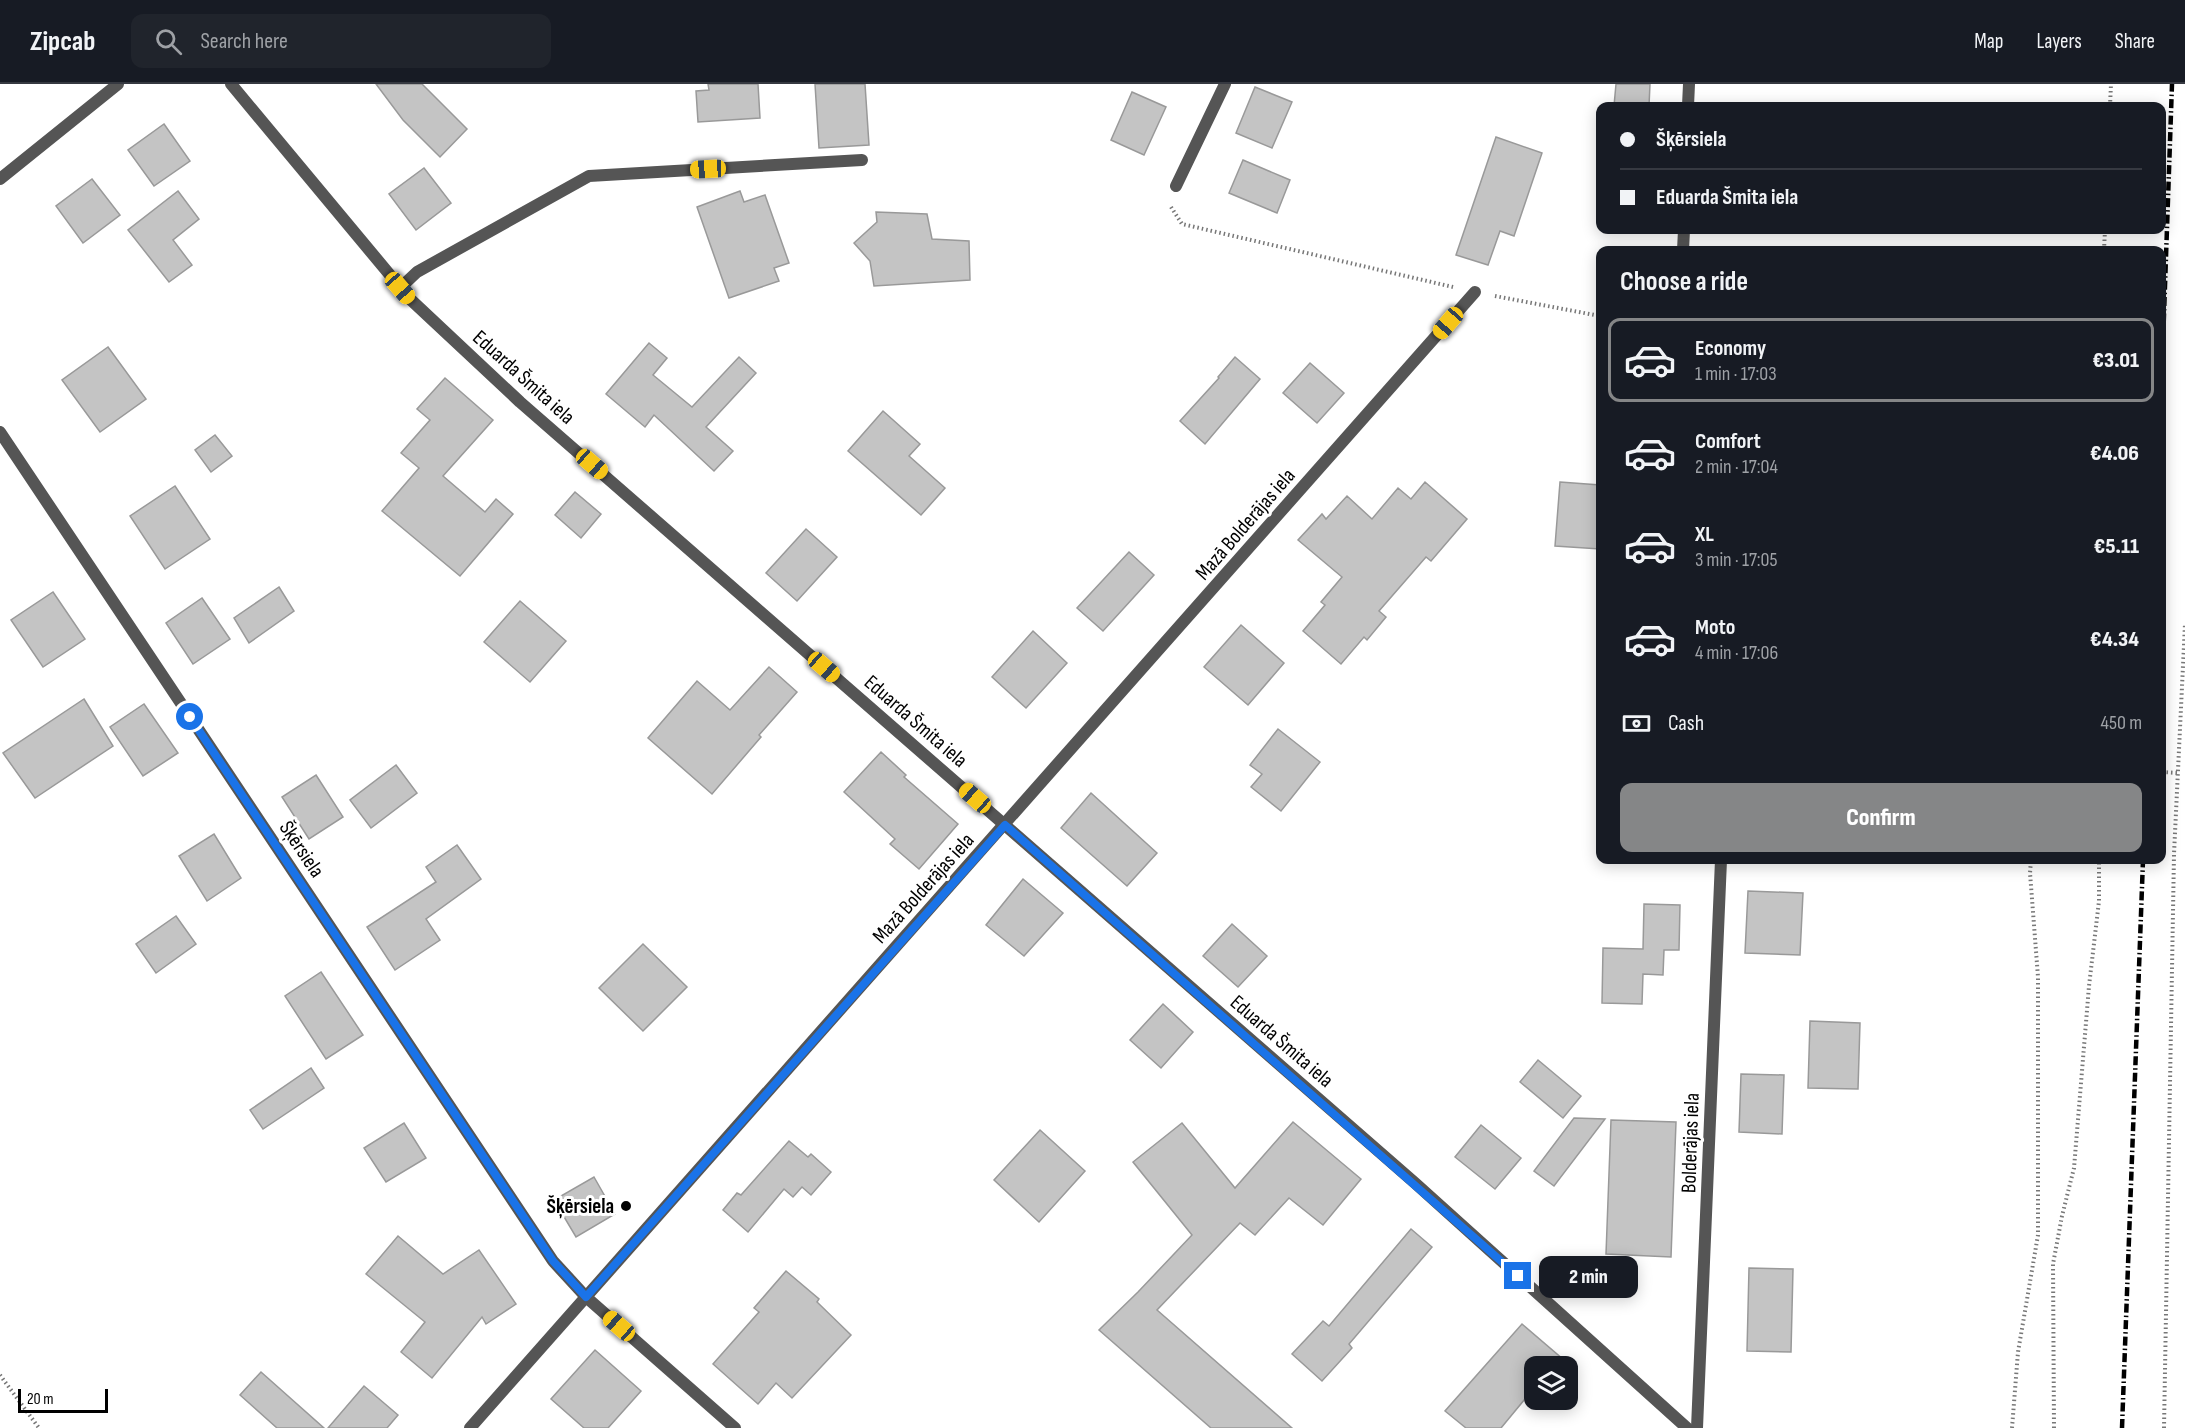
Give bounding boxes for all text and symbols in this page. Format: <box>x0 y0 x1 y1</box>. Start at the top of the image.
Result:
search box <box>131 14 551 68</box>
text: Zipcab <box>30 25 95 58</box>
icon: search <box>152 25 185 58</box>
text: Search here <box>200 28 288 55</box>
text: Map <box>1974 29 2003 54</box>
text: Layers <box>2036 29 2082 54</box>
text: Share <box>2115 29 2155 54</box>
text: Šķērsiela <box>1656 126 1727 153</box>
car <box>690 159 726 179</box>
text: Eduarda Šmita iela <box>1656 184 1798 211</box>
text: Choose a ride <box>1620 266 1748 298</box>
car <box>381 269 419 307</box>
car <box>1429 304 1467 342</box>
street label: Eduarda Šmita iela <box>468 325 580 430</box>
icon: car <box>1623 333 1677 387</box>
text: Economy <box>1695 335 1766 362</box>
text: €3.01 <box>2092 347 2139 374</box>
text: 1 min · 17:03 <box>1695 362 1777 386</box>
icon: car <box>1623 426 1677 480</box>
text: Comfort <box>1695 428 1761 455</box>
text: €4.06 <box>2090 440 2139 467</box>
car <box>573 445 611 483</box>
text: 2 min · 17:04 <box>1695 455 1778 479</box>
street label: Mazā Bolderājas iela <box>1190 463 1301 585</box>
icon: car <box>1623 519 1677 573</box>
text: XL <box>1695 521 1714 548</box>
text: €5.11 <box>2094 533 2139 560</box>
text: 3 min · 17:05 <box>1695 548 1778 572</box>
icon: car <box>1623 612 1677 666</box>
text: Moto <box>1695 614 1735 641</box>
text: €4.34 <box>2090 626 2139 653</box>
text: 4 min · 17:06 <box>1695 641 1778 665</box>
car <box>805 648 843 686</box>
street label: Eduarda Šmita iela <box>859 670 972 773</box>
route start <box>176 703 203 730</box>
icon: cash <box>1620 707 1653 740</box>
text: Cash <box>1668 710 1704 737</box>
text: 450 m <box>2101 711 2142 735</box>
car <box>956 779 994 817</box>
button: Confirm <box>1620 783 2142 852</box>
street label: Šķērsiela <box>274 816 329 882</box>
street label: Mazā Bolderājas iela <box>867 828 979 949</box>
street label: Eduarda Šmita iela <box>1225 990 1338 1093</box>
street label: Bolderājas iela <box>1676 1093 1705 1193</box>
place label: Šķērsiela <box>547 1194 614 1219</box>
marker: Šķērsiela <box>619 1199 633 1213</box>
callout: 2 min <box>1539 1255 1638 1297</box>
route end <box>1504 1262 1531 1289</box>
text: 2 min <box>1569 1265 1608 1289</box>
car <box>600 1307 638 1345</box>
map controls <box>1524 1356 1578 1410</box>
button: layers <box>1524 1356 1578 1410</box>
scale bar <box>18 1386 108 1414</box>
text: 20 m <box>27 1390 54 1409</box>

